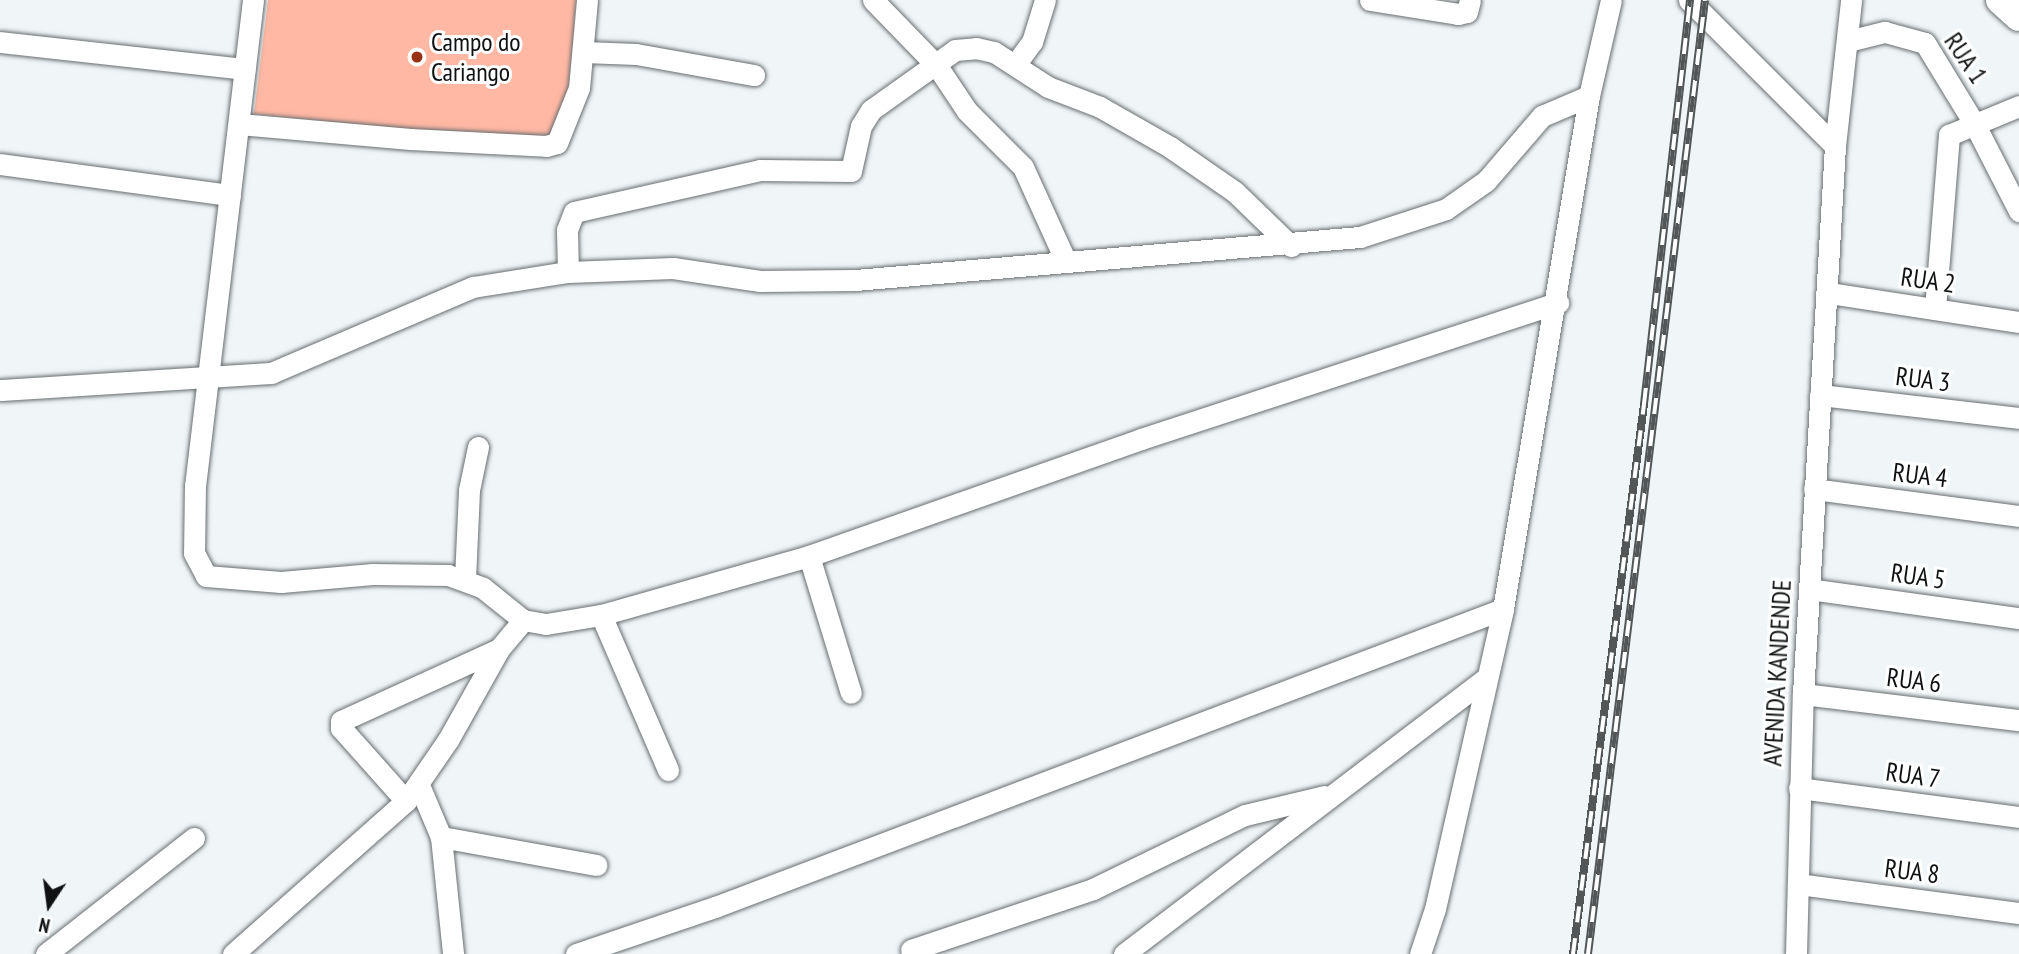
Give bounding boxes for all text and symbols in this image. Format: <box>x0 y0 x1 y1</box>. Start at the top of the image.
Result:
place label: Campo do Cariango <box>431 26 520 88</box>
street label: RUA 1 <box>1938 26 1994 90</box>
marker: Campo do Cariango <box>409 49 425 65</box>
street label: RUA 2 <box>1898 261 1958 299</box>
street label: RUA 3 <box>1894 360 1952 398</box>
street label: RUA 4 <box>1891 456 1949 494</box>
street label: RUA 5 <box>1888 557 1948 595</box>
street label: AVENIDA KANDENDE <box>1757 579 1797 767</box>
street label: RUA 6 <box>1885 661 1943 699</box>
street label: RUA 7 <box>1883 756 1943 794</box>
street label: RUA 8 <box>1883 852 1941 890</box>
north arrow <box>14 870 84 940</box>
text: N <box>37 913 52 938</box>

